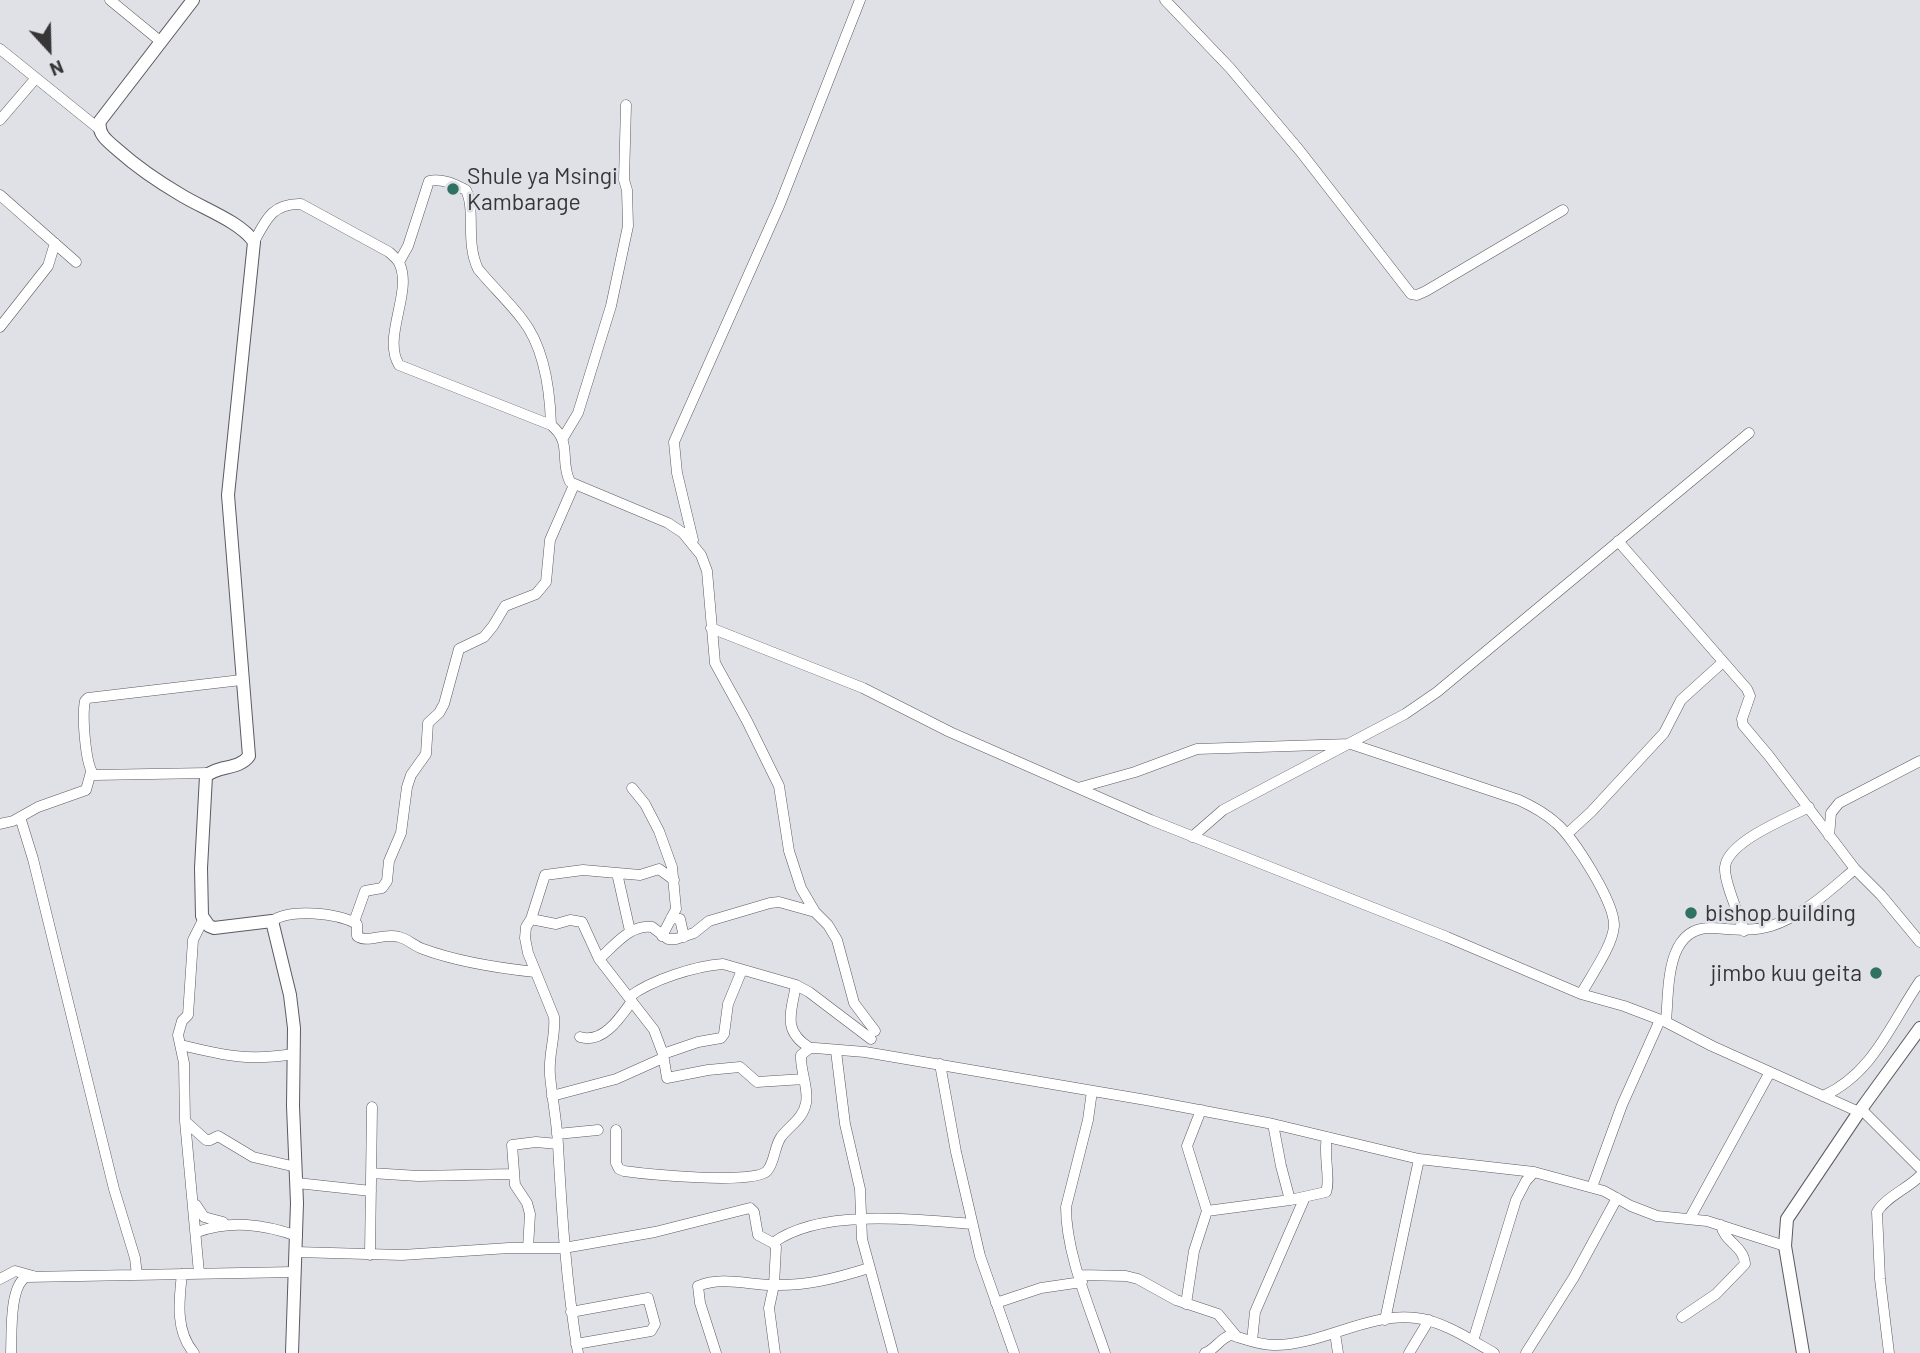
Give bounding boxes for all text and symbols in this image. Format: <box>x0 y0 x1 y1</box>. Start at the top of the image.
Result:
north arrow <box>14 14 84 84</box>
text: N <box>47 56 67 82</box>
place label: Shule ya Msingi Kambarage <box>467 162 618 216</box>
marker: Shule ya Msingi Kambarage <box>445 181 461 197</box>
place label: bishop building <box>1705 899 1856 927</box>
marker: bishop building <box>1683 905 1699 921</box>
place label: jimbo kuu geita <box>1711 959 1862 987</box>
marker: jimbo kuu geita <box>1868 965 1884 981</box>

